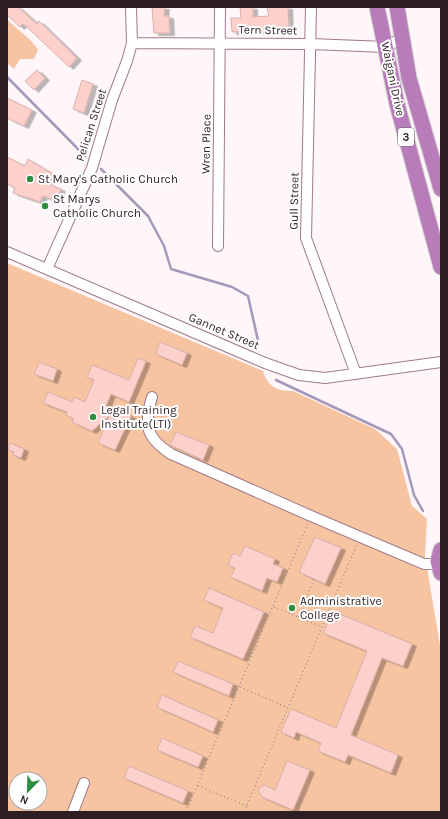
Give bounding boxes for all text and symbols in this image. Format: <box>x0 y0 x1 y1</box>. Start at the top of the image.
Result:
street label: Tern Street <box>239 22 298 38</box>
street label: Waigani Drive <box>378 41 408 117</box>
street label: Pelican Street <box>73 86 109 163</box>
street label: Wren Place <box>198 114 214 174</box>
road number: 3 <box>398 128 414 146</box>
place label: St Mary's Catholic Church <box>38 172 178 186</box>
street label: Gull Street <box>286 172 302 230</box>
marker: St Mary's Catholic Church <box>25 174 35 184</box>
place label: St Marys Catholic Church <box>53 192 141 220</box>
marker: St Marys Catholic Church <box>40 201 50 211</box>
street label: Gannet Street <box>187 310 262 352</box>
place label: Legal Training Institute(LTI) <box>101 403 177 431</box>
marker: Legal Training Institute(LTI) <box>88 412 98 422</box>
place label: Administrative College <box>300 594 382 622</box>
marker: Administrative College <box>287 603 297 613</box>
north arrow <box>8 771 48 811</box>
text: N <box>18 792 30 807</box>

